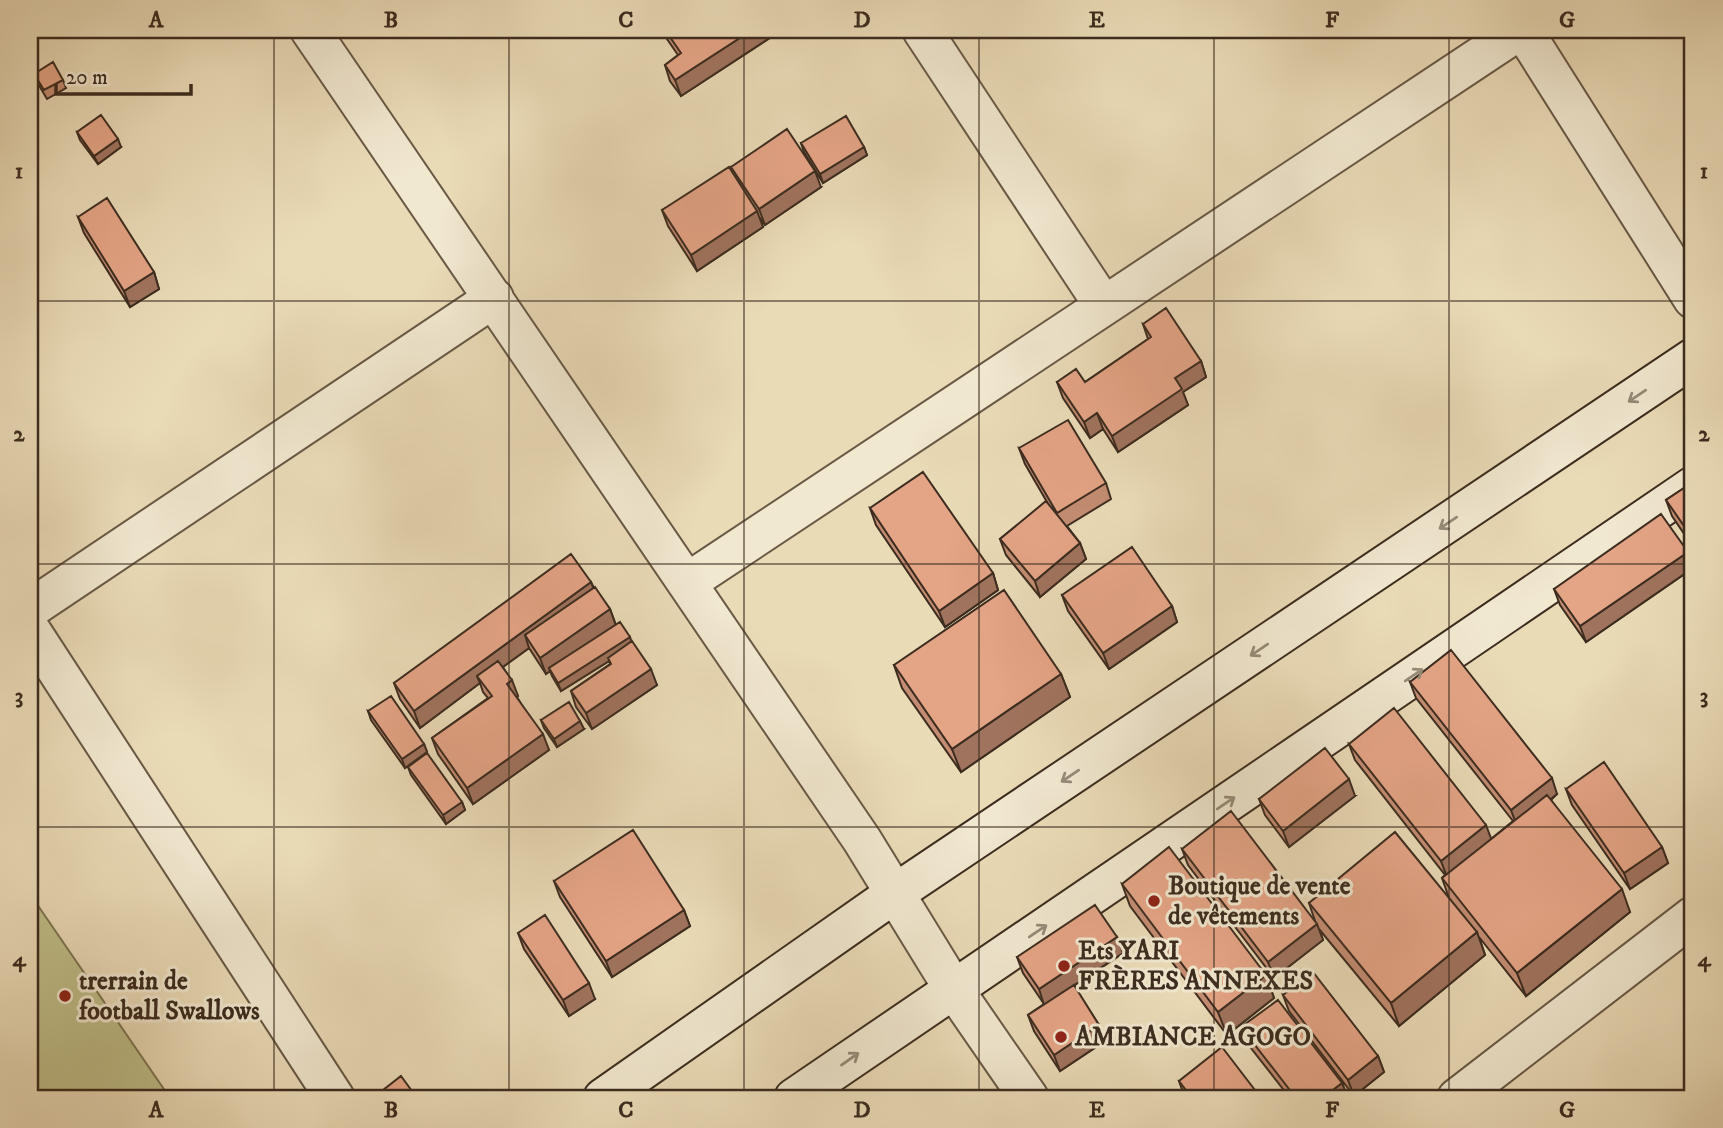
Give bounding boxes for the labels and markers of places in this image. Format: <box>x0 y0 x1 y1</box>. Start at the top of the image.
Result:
place label: Boutique de vente de vêtements <box>1168 870 1351 933</box>
marker: Boutique de vente de vêtements <box>1146 893 1162 909</box>
place label: Ets YARI FRÈRES ANNEXES <box>1078 935 1313 998</box>
marker: Ets YARI FRÈRES ANNEXES <box>1056 958 1072 974</box>
place label: trerrain de football Swallows <box>78 965 260 1028</box>
marker: trerrain de football Swallows <box>57 988 73 1004</box>
place label: AMBIANCE AGOGO <box>1074 1021 1311 1054</box>
marker: AMBIANCE AGOGO <box>1053 1029 1069 1045</box>

